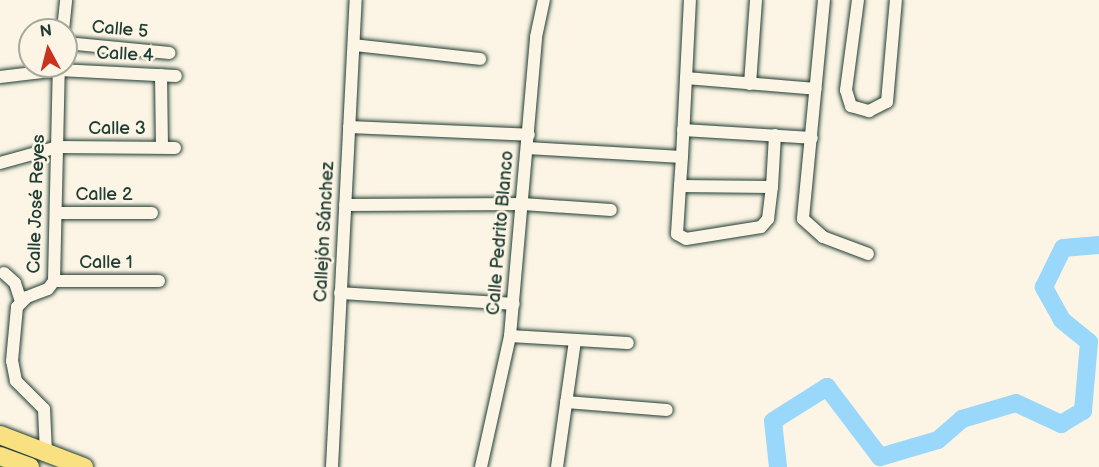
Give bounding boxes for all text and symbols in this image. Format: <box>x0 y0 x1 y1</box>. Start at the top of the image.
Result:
street label: Calle 5 <box>91 17 149 43</box>
north arrow <box>18 18 78 78</box>
text: N <box>39 21 53 42</box>
street label: Calle 4 <box>96 43 154 67</box>
street label: Calle 3 <box>88 118 146 140</box>
street label: Calle José Reyes <box>24 134 50 274</box>
street label: Calle Pedrito Blanco <box>483 150 519 316</box>
street label: Callejón Sánchez <box>311 161 339 303</box>
street label: Calle 2 <box>75 184 133 206</box>
street label: Calle 1 <box>79 252 133 274</box>

